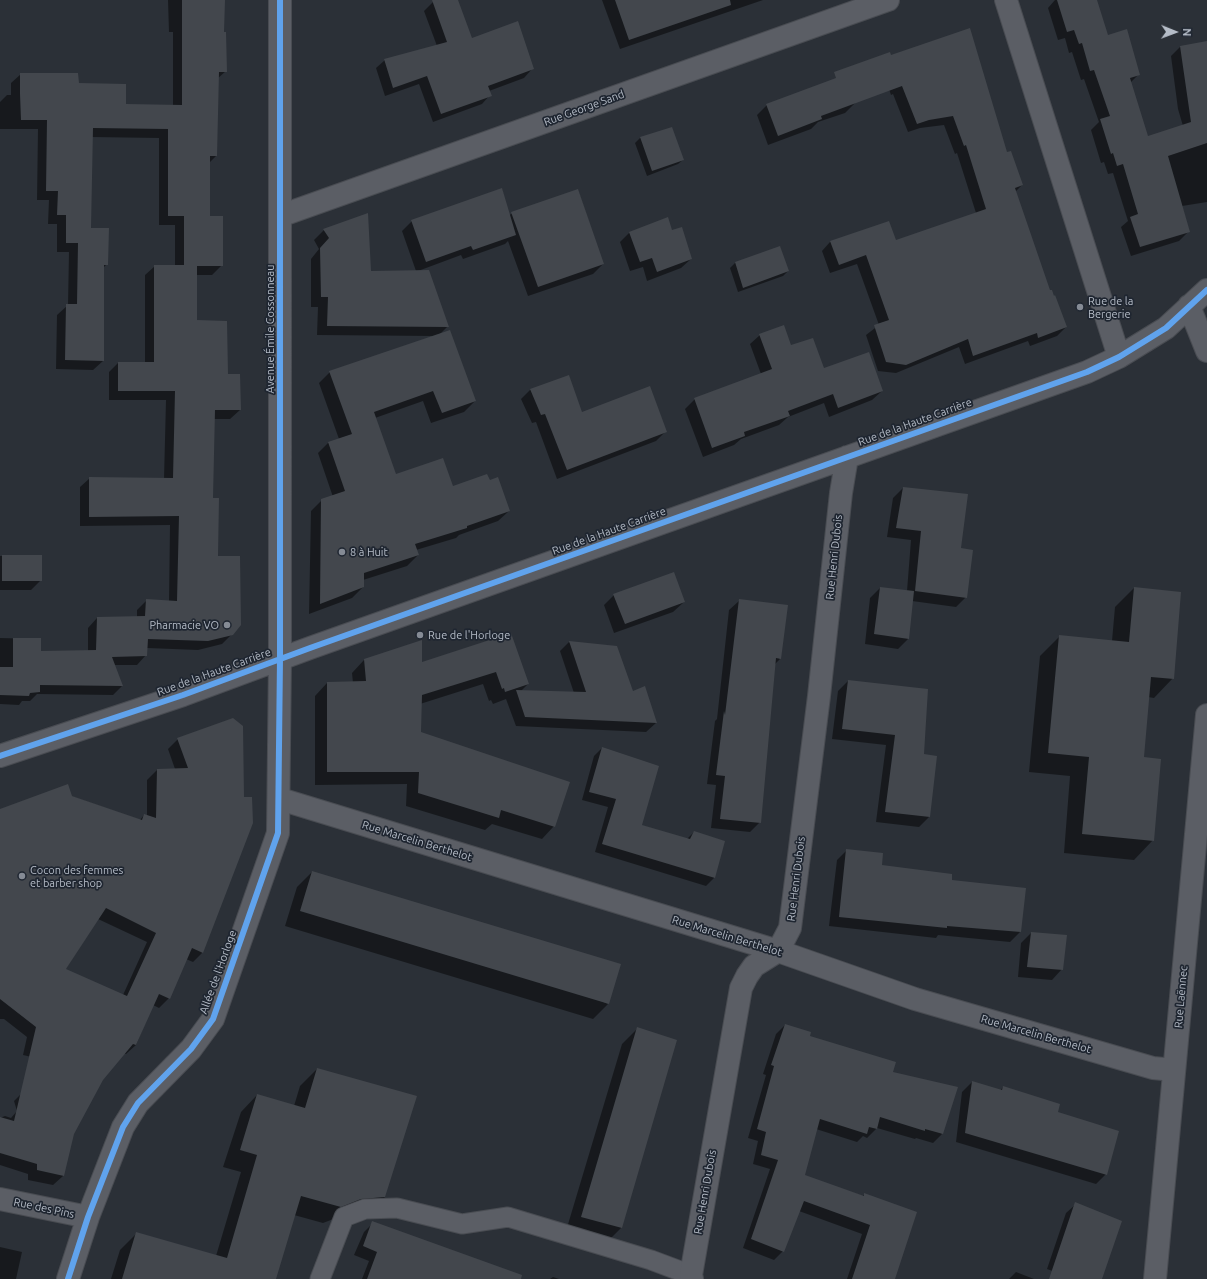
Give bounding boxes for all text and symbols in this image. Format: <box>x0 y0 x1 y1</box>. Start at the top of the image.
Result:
north arrow <box>1155 12 1195 52</box>
text: N <box>1181 28 1193 36</box>
street label: Rue George Sand <box>542 87 626 129</box>
street label: Avenue Émile Cossonneau <box>263 264 277 394</box>
place label: Rue de la Bergerie <box>1088 294 1133 320</box>
marker: Rue de la Bergerie <box>1075 302 1085 312</box>
street label: Rue de la Haute Carrière <box>856 395 974 449</box>
street label: Rue de la Haute Carrière <box>550 504 668 558</box>
street label: Rue Henri Dubois <box>823 514 845 600</box>
place label: 8 à Huit <box>350 545 388 559</box>
marker: 8 à Huit <box>337 547 347 557</box>
place label: Pharmacie VO <box>149 618 219 632</box>
marker: Pharmacie VO <box>222 620 232 630</box>
place label: Rue de l'Horloge <box>428 628 510 642</box>
marker: Rue de l'Horloge <box>415 630 425 640</box>
street label: Rue de la Haute Carrière <box>155 645 273 699</box>
street label: Rue Marcelin Berthelot <box>360 818 474 864</box>
street label: Rue Henri Dubois <box>784 836 808 922</box>
place label: Cocon des femmes et barber shop <box>30 863 123 889</box>
marker: Cocon des femmes et barber shop <box>17 871 27 881</box>
street label: Rue Marcelin Berthelot <box>670 913 784 959</box>
street label: Allée de l'Horloge <box>197 928 239 1016</box>
street label: Rue Laënnec <box>1172 965 1190 1029</box>
street label: Rue Marcelin Berthelot <box>979 1012 1093 1056</box>
street label: Rue Henri Dubois <box>691 1149 719 1235</box>
street label: Rue des Pins <box>12 1195 76 1221</box>

